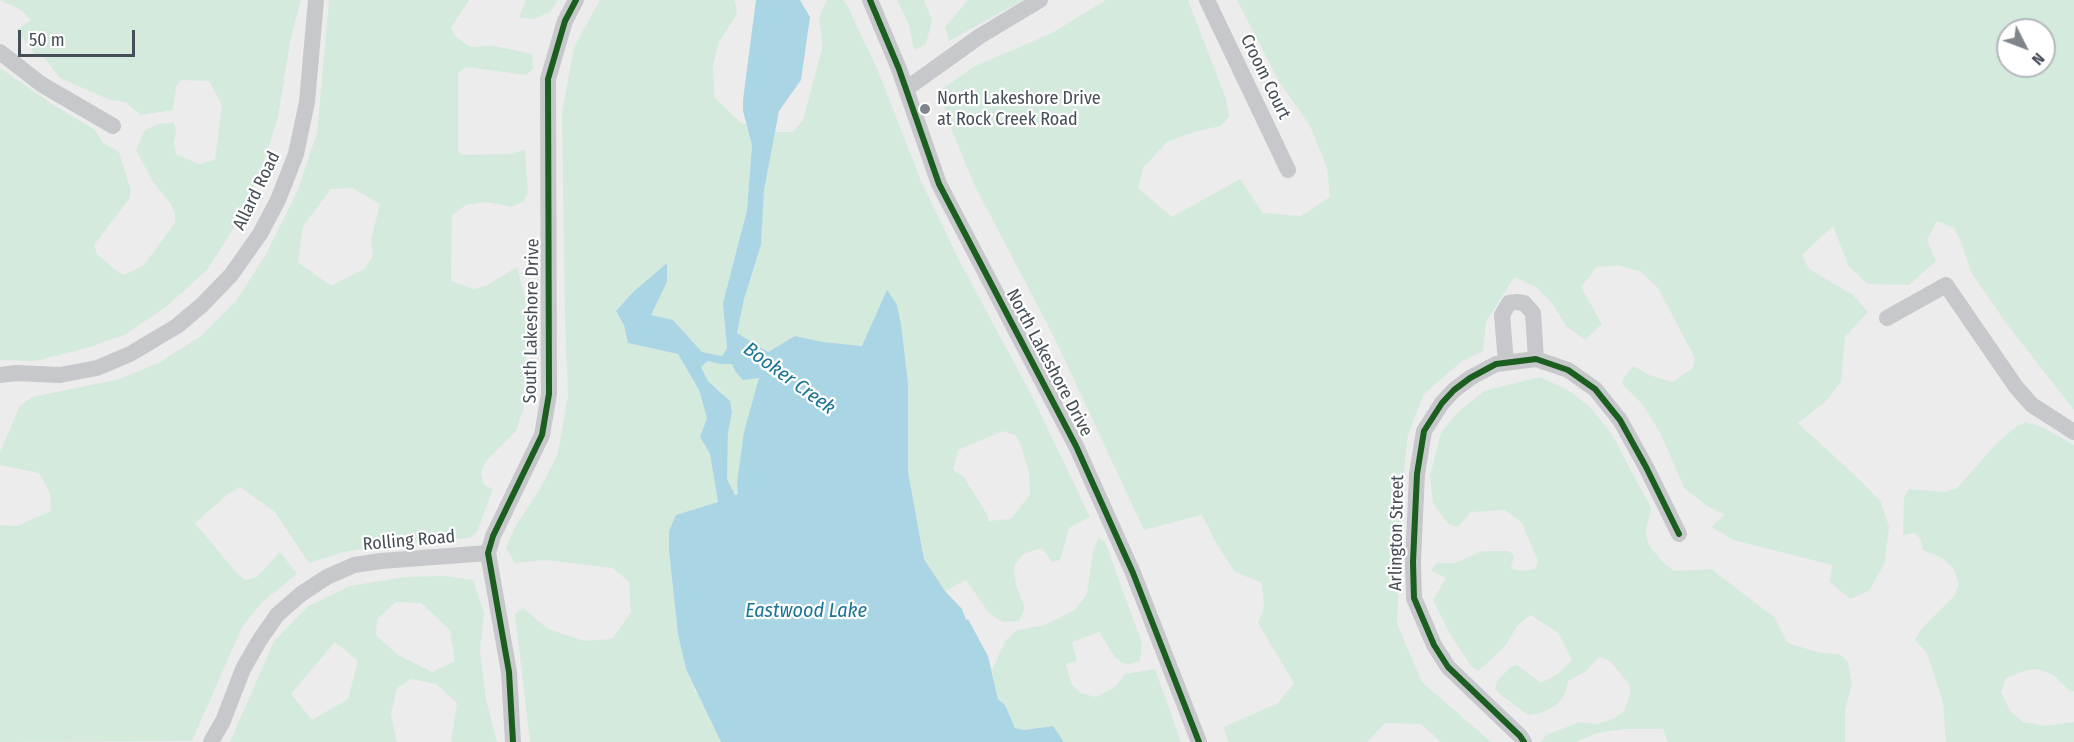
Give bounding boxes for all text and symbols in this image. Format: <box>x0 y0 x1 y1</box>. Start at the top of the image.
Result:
scale bar <box>21 18 138 56</box>
north arrow <box>1996 18 2056 78</box>
text: 50 m <box>29 29 65 51</box>
street label: Croom Court <box>1235 31 1295 123</box>
text: N <box>2028 49 2049 69</box>
place label: North Lakeshore Drive at Rock Creek Road <box>937 88 1101 130</box>
marker: North Lakeshore Drive at Rock Creek Road <box>918 102 932 116</box>
street label: Allard Road <box>229 148 285 234</box>
street label: South Lakeshore Drive <box>520 238 544 404</box>
street label: North Lakeshore Drive <box>1001 286 1097 440</box>
water label: Booker Creek <box>738 338 840 420</box>
street label: Arlington Street <box>1385 475 1409 591</box>
street label: Rolling Road <box>362 526 456 556</box>
water label: Eastwood Lake <box>745 599 867 623</box>

